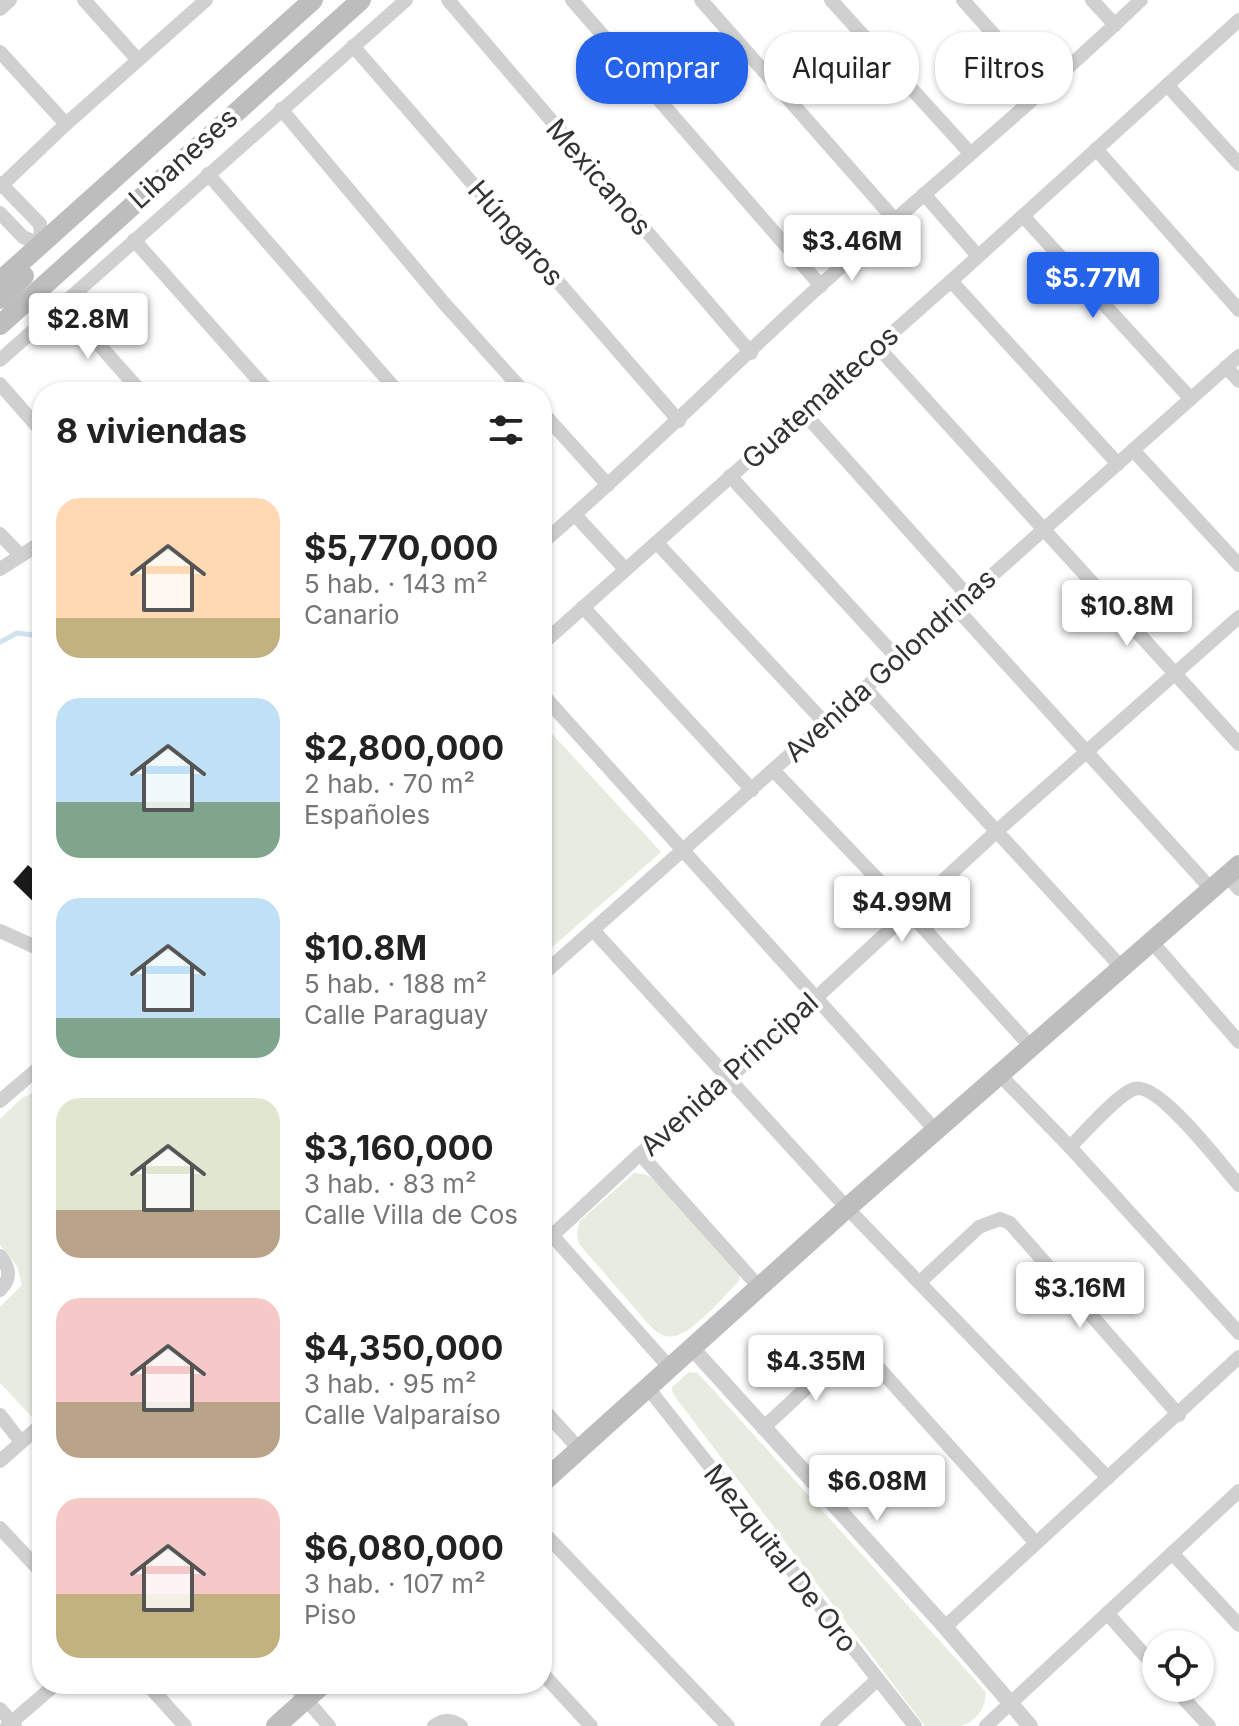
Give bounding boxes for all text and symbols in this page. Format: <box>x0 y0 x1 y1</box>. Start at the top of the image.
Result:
chip: Comprar <box>576 32 748 104</box>
chip: Alquilar <box>764 32 919 104</box>
chip: Filtros <box>935 32 1073 104</box>
street label: Libaneses <box>122 100 244 216</box>
street label: Mexicanos <box>539 112 659 242</box>
street label: Húngaros <box>461 173 571 293</box>
pin: $3.46M <box>787 215 917 283</box>
text: $3.46M <box>802 225 902 256</box>
pin: $5.77M <box>1028 252 1158 320</box>
text: $5.77M <box>1045 262 1141 293</box>
pin: $2.8M <box>32 293 144 361</box>
text: $2.8M <box>47 303 129 334</box>
street label: Guatemaltecos <box>735 318 905 476</box>
icon: filters <box>484 408 528 452</box>
text: 8 viviendas <box>56 410 247 451</box>
text: $5,770,000 <box>304 527 498 568</box>
icon: home <box>120 530 216 626</box>
street label: Avenida Golondrinas <box>777 561 1003 769</box>
text: 5 hab. · 143 m² <box>304 568 488 599</box>
pin: $10.8M <box>1062 580 1192 648</box>
text: $10.8M <box>1080 590 1174 621</box>
text: Canario <box>304 599 400 630</box>
text: $2,800,000 <box>304 727 504 768</box>
icon: home <box>120 730 216 826</box>
text: 2 hab. · 70 m² <box>304 768 475 799</box>
text: Españoles <box>304 799 430 830</box>
pin: $4.99M <box>837 876 967 944</box>
text: $4.99M <box>852 886 952 917</box>
text: $10.8M <box>304 927 427 968</box>
icon: home <box>120 930 216 1026</box>
text: 5 hab. · 188 m² <box>304 968 487 999</box>
street label: Avenida Principal <box>633 985 825 1163</box>
text: Calle Paraguay <box>304 999 488 1030</box>
text: $3,160,000 <box>304 1127 494 1168</box>
icon: home <box>120 1130 216 1226</box>
text: 3 hab. · 83 m² <box>304 1168 477 1199</box>
text: Calle Villa de Cos <box>304 1199 518 1230</box>
pin: $3.16M <box>1015 1262 1145 1330</box>
text: $3.16M <box>1034 1272 1126 1303</box>
text: $4,350,000 <box>304 1327 503 1368</box>
icon: home <box>120 1330 216 1426</box>
pin: $4.35M <box>751 1335 881 1403</box>
text: $4.35M <box>766 1345 866 1376</box>
text: 3 hab. · 95 m² <box>304 1368 476 1399</box>
text: Calle Valparaíso <box>304 1399 501 1430</box>
pin: $6.08M <box>812 1455 942 1523</box>
street label: Mezquital De Oro <box>697 1457 865 1659</box>
text: $6.08M <box>827 1465 927 1496</box>
text: $6,080,000 <box>304 1527 504 1568</box>
icon: home <box>120 1530 216 1626</box>
text: 3 hab. · 107 m² <box>304 1568 486 1599</box>
text: Piso <box>304 1599 356 1630</box>
map controls <box>1142 1630 1214 1702</box>
button: locate <box>1142 1630 1214 1702</box>

